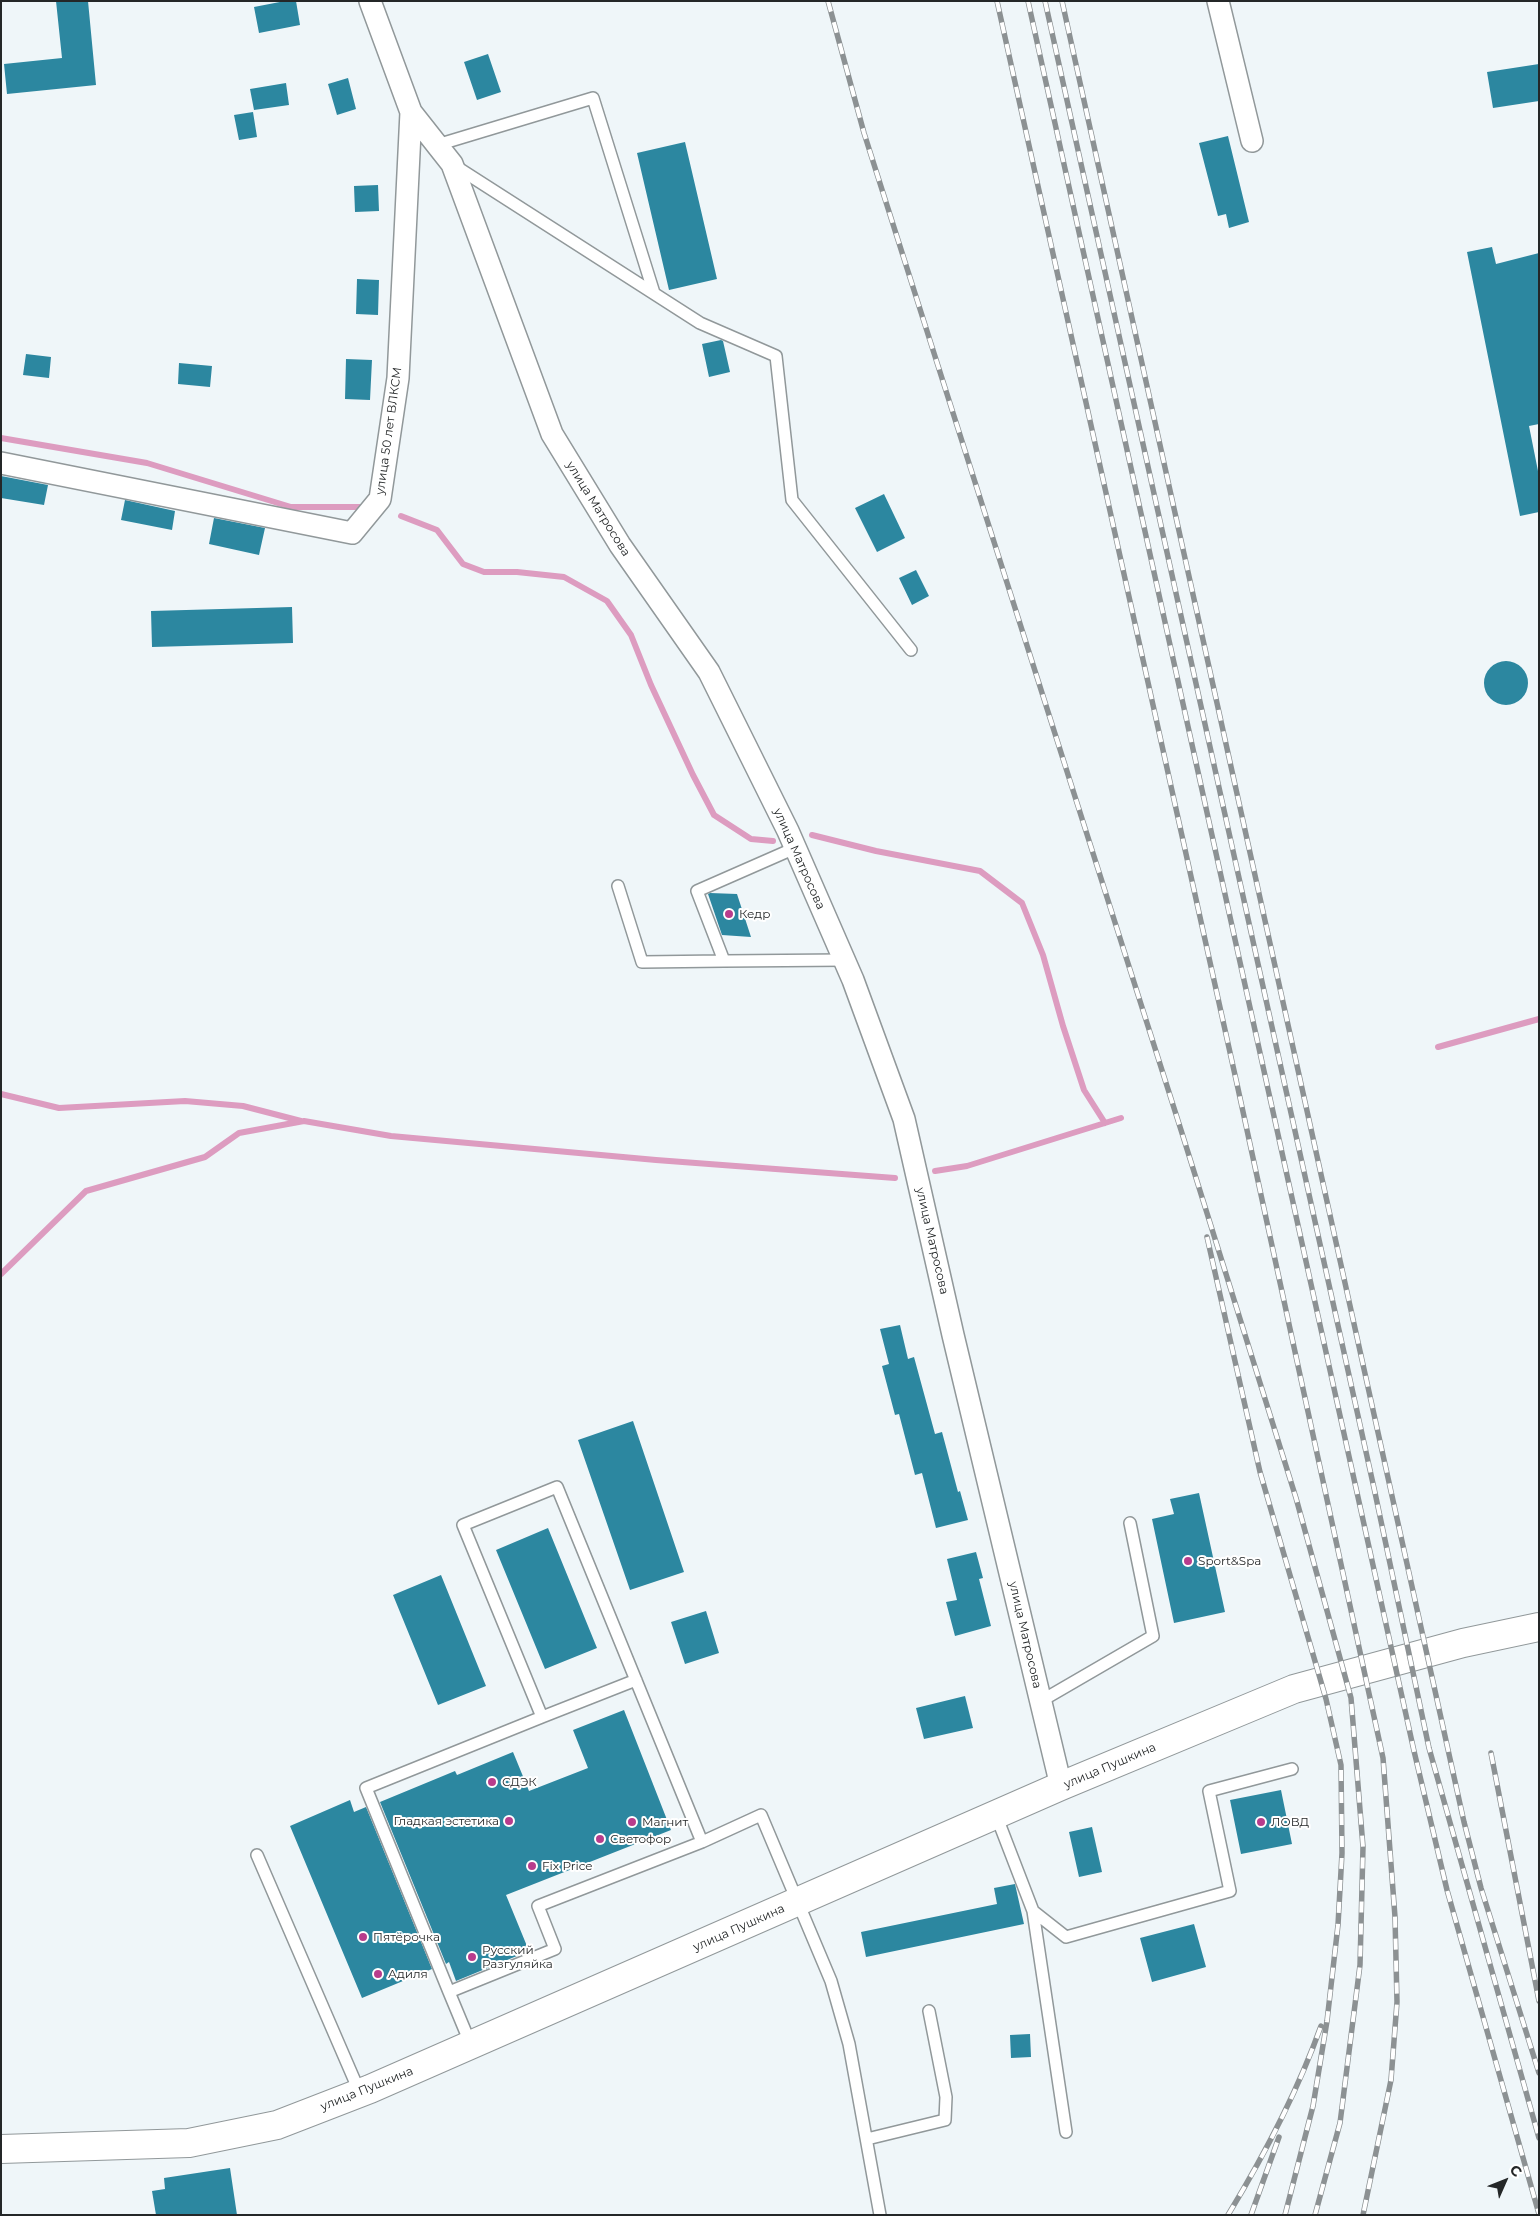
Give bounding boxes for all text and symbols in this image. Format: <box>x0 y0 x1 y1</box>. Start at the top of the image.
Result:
street label: улица 50 лет ВЛКСМ <box>373 366 405 496</box>
street label: улица Матросова <box>563 459 633 559</box>
street label: улица Матросова <box>770 806 828 912</box>
place label: Кедр <box>739 907 770 921</box>
marker: Кедр <box>723 908 735 920</box>
street label: улица Матросова <box>913 1186 951 1296</box>
place label: Sport&Spa <box>1198 1554 1261 1568</box>
marker: Sport&Spa <box>1182 1555 1194 1567</box>
street label: улица Матросова <box>1006 1580 1044 1690</box>
street label: улица Пушкина <box>1062 1740 1158 1792</box>
place label: СДЭК <box>502 1775 537 1789</box>
marker: СДЭК <box>486 1776 498 1788</box>
place label: Гладкая эстетика <box>394 1814 499 1828</box>
marker: Гладкая эстетика <box>503 1815 515 1827</box>
place label: Магнит <box>642 1815 688 1829</box>
place label: ЛОВД <box>1271 1815 1309 1829</box>
marker: Магнит <box>626 1816 638 1828</box>
marker: ЛОВД <box>1255 1816 1267 1828</box>
place label: Светофор <box>610 1832 671 1846</box>
marker: Светофор <box>594 1833 606 1845</box>
place label: Fix Price <box>542 1859 593 1873</box>
marker: Fix Price <box>526 1860 538 1872</box>
street label: улица Пушкина <box>691 1901 787 1955</box>
place label: Пятёрочка <box>373 1930 440 1944</box>
marker: Пятёрочка <box>357 1931 369 1943</box>
place label: Русский Разгуляйка <box>482 1943 553 1971</box>
marker: Русский Разгуляйка <box>466 1951 478 1963</box>
place label: Адиля <box>388 1967 428 1981</box>
marker: Адиля <box>372 1968 384 1980</box>
street label: улица Пушкина <box>319 2064 415 2114</box>
north arrow <box>1480 2156 1530 2206</box>
text: С <box>1506 2161 1526 2180</box>

